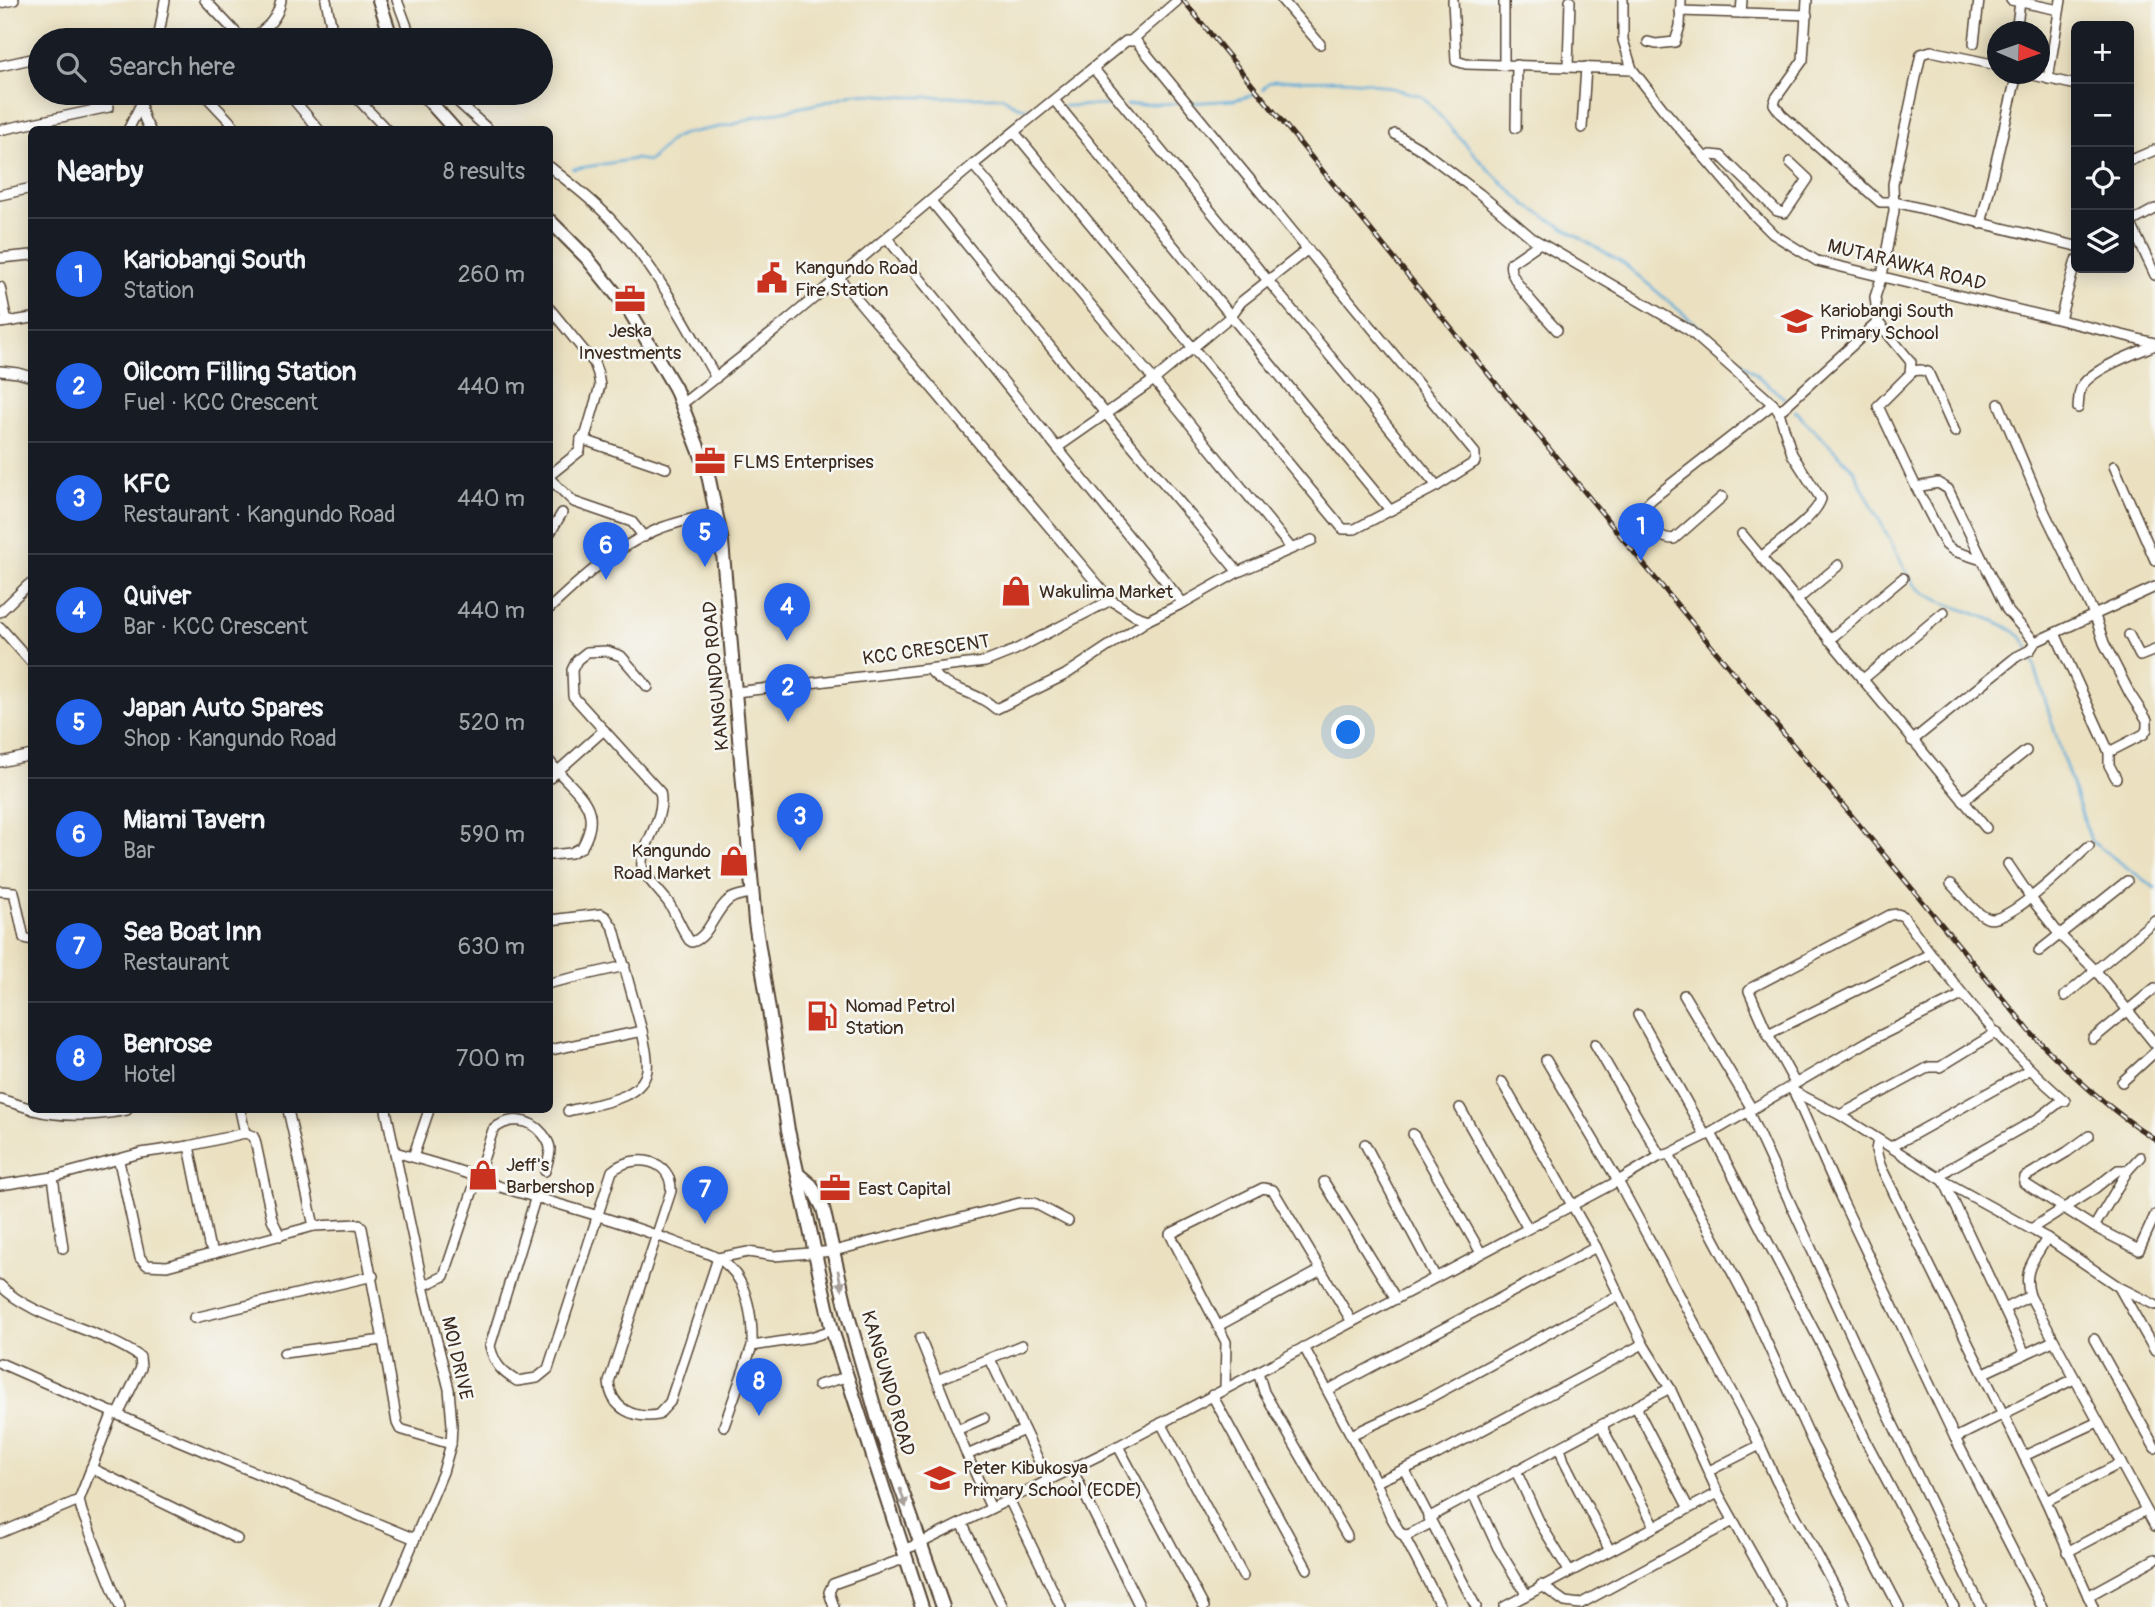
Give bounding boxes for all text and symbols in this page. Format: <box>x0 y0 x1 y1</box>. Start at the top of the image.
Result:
north arrow <box>1987 21 2050 84</box>
map controls <box>2071 21 2134 273</box>
button: + <box>2071 21 2134 84</box>
search box <box>28 28 553 105</box>
icon: search <box>52 48 90 86</box>
text: Search here <box>108 51 235 83</box>
button: − <box>2071 84 2134 147</box>
button: locate <box>2071 147 2134 210</box>
text: Nearby <box>56 153 143 190</box>
text: 8 results <box>443 157 525 186</box>
button: layers <box>2071 210 2134 273</box>
street label: MUTARAWKA ROAD <box>1825 234 1988 296</box>
text: Kariobangi South <box>123 244 306 276</box>
place label: Kangundo Road Fire Station <box>795 256 918 302</box>
text: 1 <box>75 260 84 289</box>
text: 260 m <box>458 260 525 289</box>
public building icon: Kangundo Road Fire Station <box>755 261 789 295</box>
text: Station <box>123 276 194 305</box>
office icon: Jeska Investments <box>613 282 647 316</box>
place label: Kariobangi South Primary School <box>1820 299 1954 345</box>
school or university icon: Kariobangi South Primary School <box>1780 304 1814 338</box>
place label: Jeska Investments <box>579 319 682 365</box>
text: Oilcom Filling Station <box>123 356 356 388</box>
text: 2 <box>73 372 85 401</box>
text: 440 m <box>457 372 525 401</box>
text: Fuel · KCC Crescent <box>123 388 318 417</box>
office icon: FLMS Enterprises <box>693 444 727 478</box>
place label: FLMS Enterprises <box>733 450 874 474</box>
text: KFC <box>123 468 170 500</box>
text: 3 <box>73 484 85 513</box>
text: 440 m <box>457 484 525 513</box>
text: Restaurant · Kangundo Road <box>123 500 396 529</box>
pin: 1 <box>1618 503 1664 561</box>
pin: 5 <box>682 509 728 567</box>
pin: 6 <box>583 522 629 580</box>
shop icon: Wakulima Market <box>999 574 1033 608</box>
text: Quiver <box>123 580 191 612</box>
place label: Wakulima Market <box>1039 580 1173 604</box>
pin: 4 <box>764 583 810 641</box>
text: 4 <box>72 596 86 625</box>
text: 440 m <box>457 596 525 625</box>
street label: KANGUNDO ROAD <box>697 600 734 752</box>
text: Bar · KCC Crescent <box>123 612 308 641</box>
street label: KCC CRESCENT <box>861 629 991 671</box>
pin: 2 <box>765 664 811 722</box>
text: Japan Auto Spares <box>123 692 323 724</box>
text: 5 <box>73 708 85 737</box>
text: 520 m <box>459 708 525 737</box>
your location <box>1331 715 1365 749</box>
text: Shop · Kangundo Road <box>123 724 337 753</box>
pin: 3 <box>777 793 823 851</box>
text: Miami Tavern <box>123 804 265 836</box>
text: 6 <box>72 820 86 849</box>
text: 590 m <box>460 820 525 849</box>
text: Bar <box>123 836 155 865</box>
place label: Kangundo Road Market <box>613 839 711 885</box>
shop icon: Kangundo Road Market <box>717 844 751 878</box>
text: Sea Boat Inn <box>123 916 262 948</box>
text: 7 <box>73 932 85 961</box>
text: 630 m <box>458 932 525 961</box>
text: Restaurant <box>123 948 229 977</box>
place label: Nomad Petrol Station <box>845 994 955 1040</box>
fuel station icon: Nomad Petrol Station <box>805 999 839 1033</box>
text: Benrose <box>123 1028 212 1060</box>
text: 8 <box>73 1044 85 1073</box>
text: 700 m <box>456 1044 525 1073</box>
text: Hotel <box>123 1060 176 1089</box>
place label: Jeff's Barbershop <box>506 1153 595 1199</box>
shop icon: Jeff's Barbershop <box>466 1158 500 1192</box>
pin: 7 <box>682 1166 728 1224</box>
office icon: East Capital <box>818 1171 852 1205</box>
place label: East Capital <box>858 1177 951 1201</box>
one-way arrow <box>835 1269 846 1291</box>
street label: KANGUNDO ROAD <box>856 1308 920 1459</box>
street label: MOI DRIVE <box>436 1314 478 1402</box>
pin: 8 <box>736 1358 782 1416</box>
place label: Peter Kibukosya Primary School (ECDE) <box>963 1456 1142 1502</box>
school or university icon: Peter Kibukosya Primary School (ECDE) <box>923 1461 957 1495</box>
one-way arrow <box>899 1488 909 1509</box>

